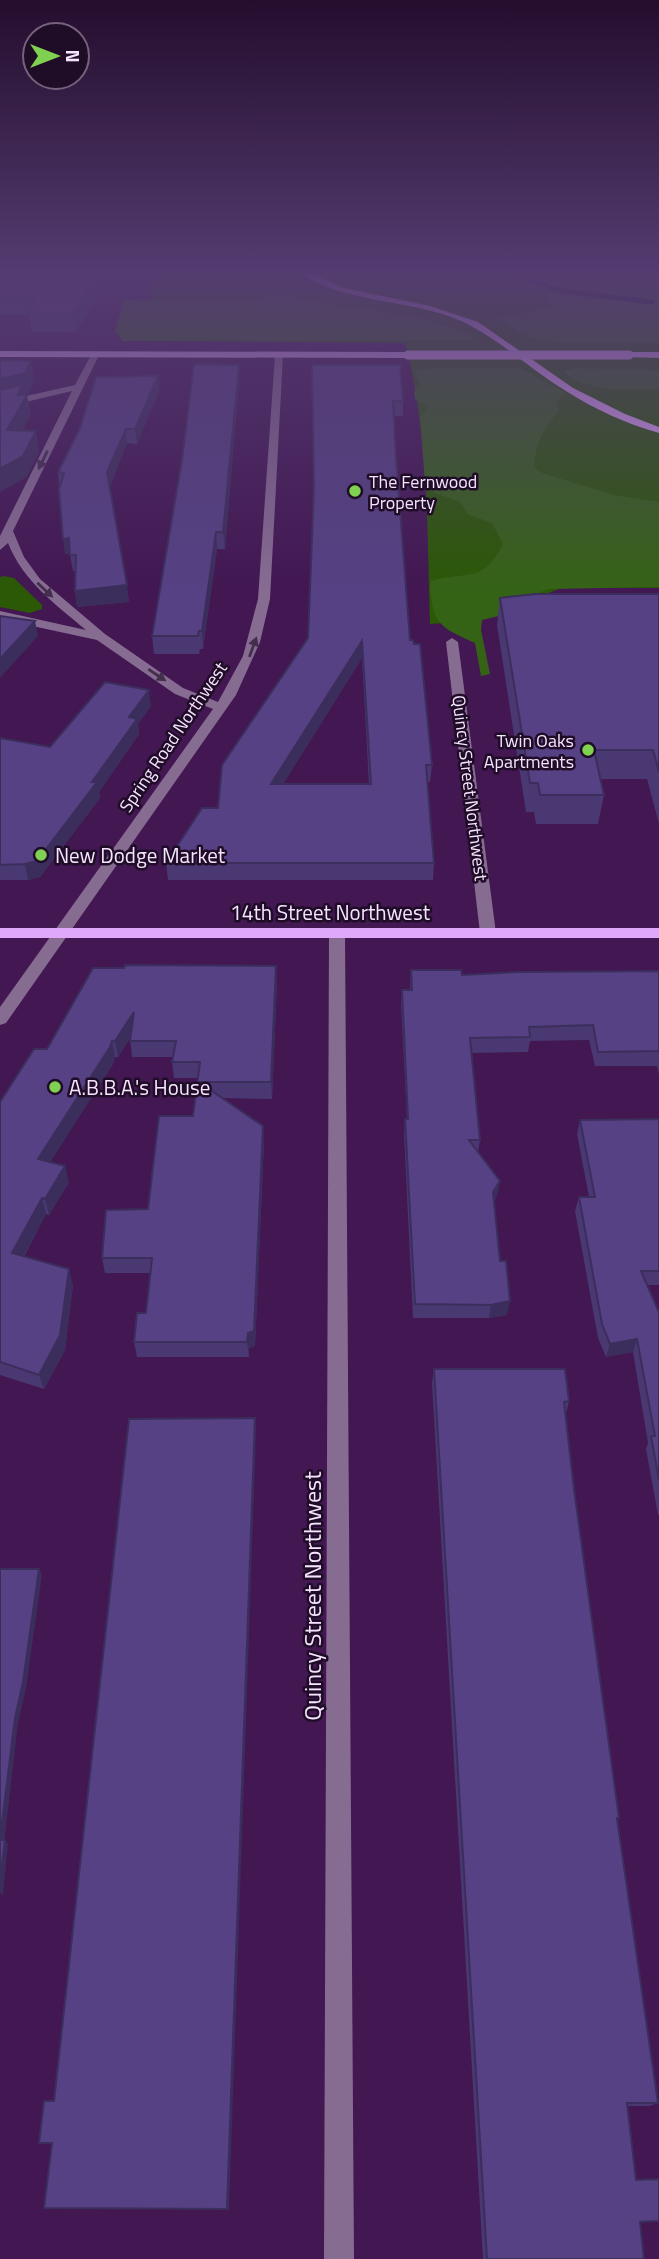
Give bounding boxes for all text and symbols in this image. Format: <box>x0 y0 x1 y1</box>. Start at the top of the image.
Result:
north arrow <box>21 21 91 91</box>
text: N <box>59 49 88 63</box>
one-way arrow <box>38 450 49 470</box>
place label: The Fernwood Property <box>369 468 477 516</box>
marker: The Fernwood Property <box>347 483 363 499</box>
one-way arrow <box>36 581 53 597</box>
one-way arrow <box>247 636 258 657</box>
street label: Spring Road Northwest <box>113 656 234 818</box>
one-way arrow <box>147 669 167 682</box>
street label: Quincy Street Northwest <box>445 694 495 883</box>
place label: Twin Oaks Apartments <box>484 727 574 775</box>
marker: Twin Oaks Apartments <box>580 742 596 758</box>
place label: New Dodge Market <box>55 839 226 871</box>
marker: New Dodge Market <box>33 847 49 863</box>
street label: 14th Street Northwest <box>230 896 431 928</box>
place label: A.B.B.A.'s House <box>69 1071 210 1103</box>
marker: A.B.B.A.'s House <box>47 1079 63 1095</box>
street label: Quincy Street Northwest <box>294 1471 330 1721</box>

